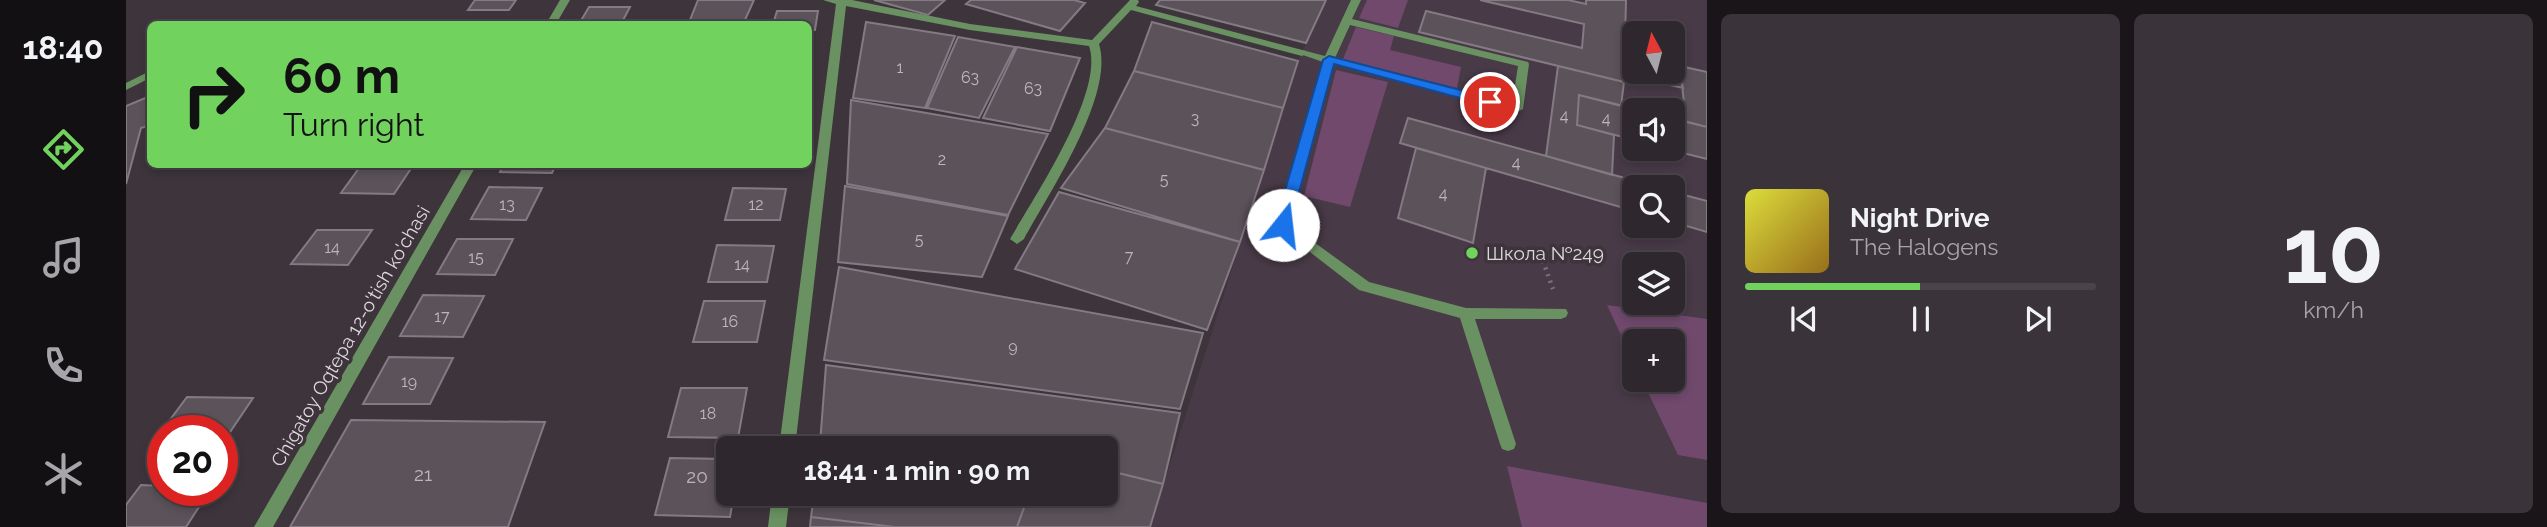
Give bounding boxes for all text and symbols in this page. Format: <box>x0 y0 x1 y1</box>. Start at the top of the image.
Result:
north arrow <box>1622 21 1685 84</box>
map controls <box>1622 21 1685 392</box>
text: 18:40 <box>23 29 103 66</box>
text: 60 m <box>283 47 400 104</box>
icon: right <box>168 49 259 140</box>
house number: 1 <box>897 58 904 77</box>
house number: 63 <box>961 68 979 87</box>
pin <box>1460 72 1520 132</box>
house number: 63 <box>1024 79 1042 98</box>
icon: arrive <box>1471 83 1509 121</box>
button: sound <box>1622 98 1685 161</box>
text: Turn right <box>283 106 424 143</box>
house number: 4 <box>1560 106 1569 125</box>
house number: 3 <box>1191 109 1199 128</box>
house number: 4 <box>1602 109 1611 128</box>
icon: directions <box>39 125 88 174</box>
house number: 2 <box>938 150 946 169</box>
house number: 4 <box>1512 153 1521 172</box>
house number: 5 <box>1160 170 1169 189</box>
button: search <box>1622 175 1685 238</box>
house number: 4 <box>1439 184 1448 203</box>
position arrow <box>1246 188 1320 262</box>
house number: 13 <box>499 195 515 214</box>
house number: 12 <box>748 195 764 214</box>
text: 10 <box>2283 197 2384 304</box>
street label: Chigatoy Oqtepa 12-o'tish ko'chasi <box>266 202 434 470</box>
text: Night Drive <box>1850 203 1989 233</box>
house number: 5 <box>915 230 924 249</box>
icon: music <box>39 233 88 282</box>
text: The Halogens <box>1850 233 1998 260</box>
house number: 14 <box>324 238 340 257</box>
place label: Школа №249 <box>1486 242 1604 264</box>
marker: Школа №249 <box>1464 245 1480 261</box>
house number: 7 <box>1125 247 1134 266</box>
house number: 15 <box>468 248 484 267</box>
button: layers <box>1622 252 1685 315</box>
house number: 14 <box>734 255 750 274</box>
text: km/h <box>2303 296 2364 323</box>
icon: previous <box>1785 300 1823 338</box>
icon: pause <box>1902 300 1940 338</box>
icon: next <box>2019 300 2057 338</box>
house number: 17 <box>434 307 450 326</box>
house number: 16 <box>722 312 738 331</box>
button: + <box>1622 329 1685 392</box>
house number: 9 <box>1008 337 1018 356</box>
icon: phone <box>39 341 88 390</box>
house number: 19 <box>401 372 417 391</box>
house number: 18 <box>700 404 716 423</box>
speed limit sign: 20 <box>147 415 238 506</box>
icon: climate <box>39 449 88 498</box>
text: 18:41 · 1 min · 90 m <box>804 456 1030 486</box>
house number: 21 <box>414 463 432 485</box>
house number: 20 <box>686 465 708 487</box>

